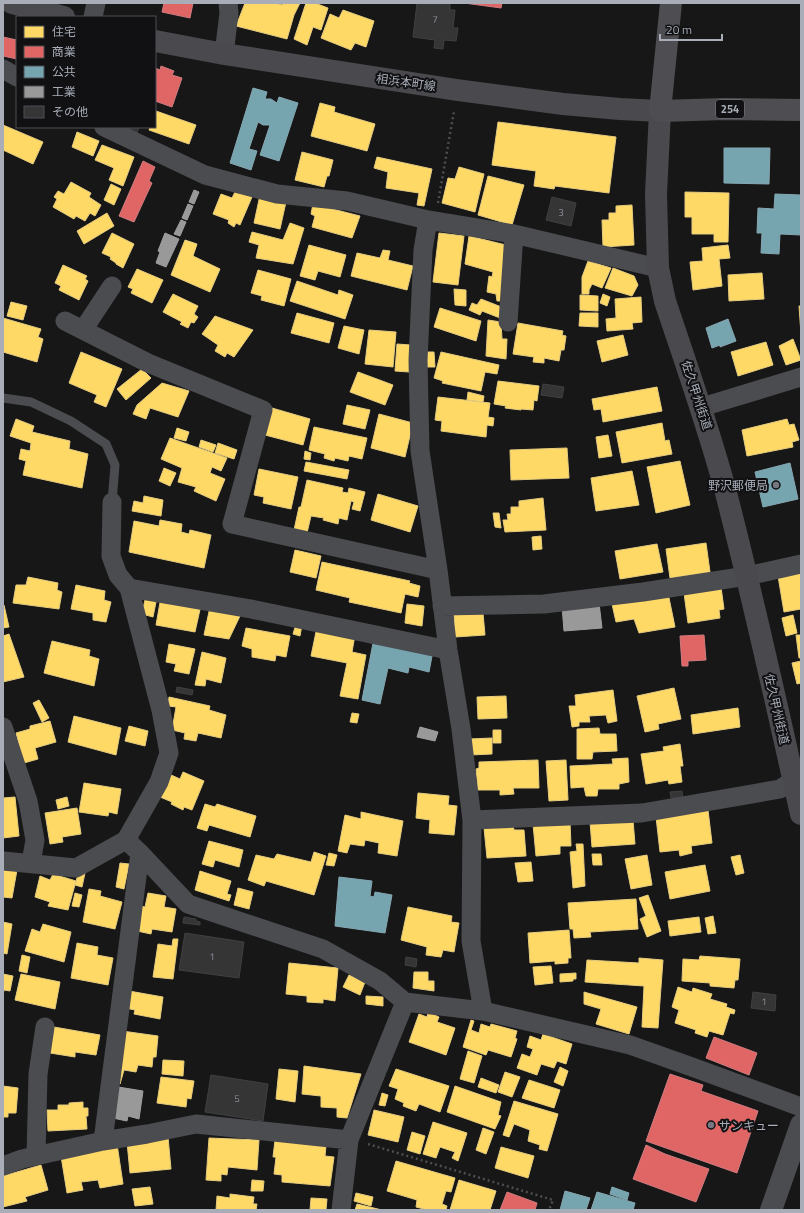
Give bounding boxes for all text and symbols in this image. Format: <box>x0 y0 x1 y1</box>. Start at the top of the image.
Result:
house number: 7 <box>432 12 438 27</box>
legend <box>16 16 156 128</box>
scale bar <box>660 16 722 42</box>
text: 20 m <box>666 20 692 39</box>
text: 住宅 <box>52 22 76 41</box>
text: 商業 <box>52 42 76 61</box>
text: 公共 <box>52 62 76 81</box>
street label: 相浜本町線 <box>375 68 437 96</box>
text: 工業 <box>52 82 76 101</box>
road number: 254 <box>716 100 744 118</box>
text: その他 <box>52 102 88 121</box>
house number: 3 <box>558 205 564 220</box>
street label: 佐久甲州街道 <box>677 358 717 432</box>
place label: 野沢郵便局 <box>708 476 768 495</box>
marker: 野沢郵便局 <box>771 480 781 490</box>
street label: 佐久甲州街道 <box>760 672 794 746</box>
house number: 1 <box>209 949 215 964</box>
house number: 1 <box>761 994 767 1009</box>
house number: 5 <box>234 1091 240 1106</box>
place label: サンキュー <box>719 1116 779 1135</box>
marker: サンキュー <box>706 1120 716 1130</box>

